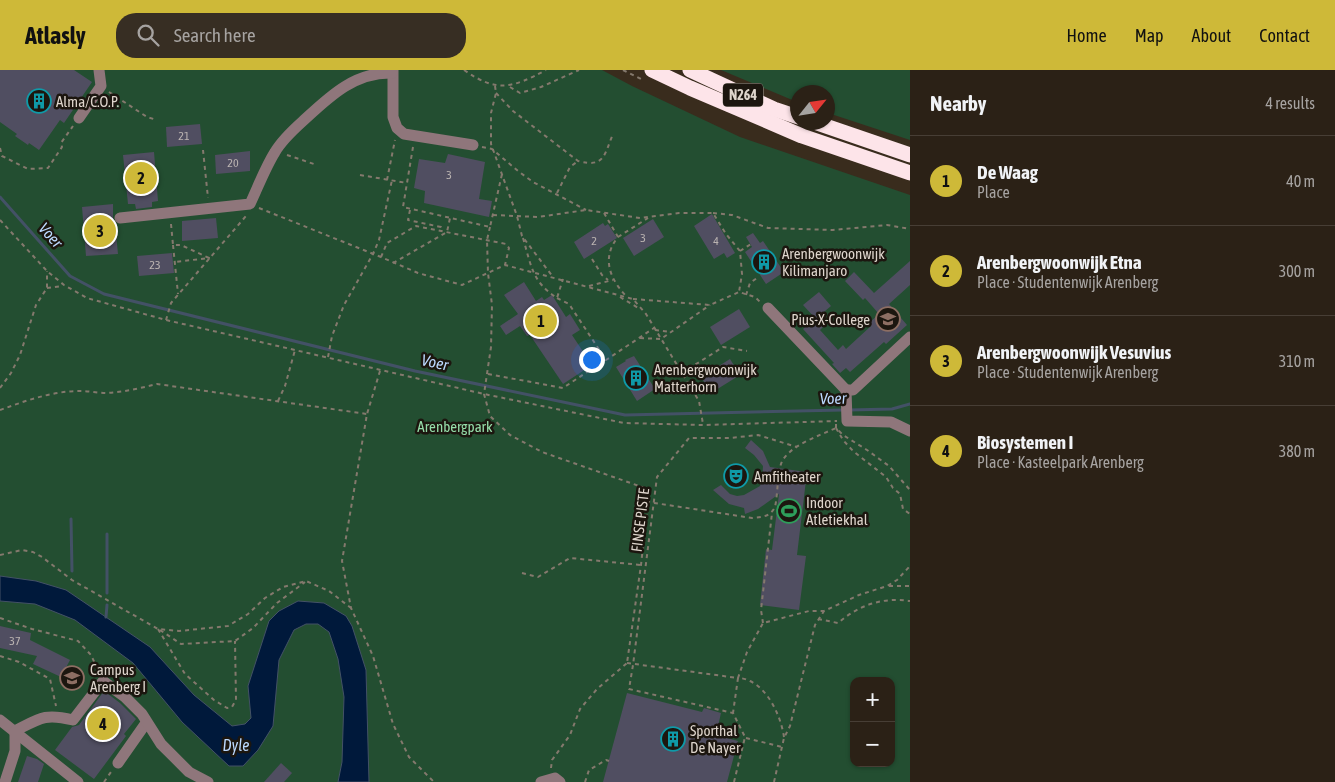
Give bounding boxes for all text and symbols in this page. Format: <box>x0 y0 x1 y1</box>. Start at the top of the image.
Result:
search box <box>116 13 466 58</box>
icon: search <box>134 21 162 49</box>
text: Atlasly <box>25 22 86 49</box>
text: Search here <box>174 24 256 46</box>
text: Home <box>1067 25 1107 46</box>
text: Map <box>1135 25 1164 46</box>
text: About <box>1192 25 1231 46</box>
text: Contact <box>1259 25 1310 46</box>
road number: N264 <box>723 84 763 106</box>
north arrow <box>790 85 835 130</box>
building icon: Alma/C.O.P. <box>26 88 52 114</box>
text: Nearby <box>930 91 986 115</box>
place label: Alma/C.O.P. <box>56 93 119 110</box>
text: 4 results <box>1265 94 1315 112</box>
house number: 21 <box>178 129 190 143</box>
house number: 20 <box>227 156 239 170</box>
pin: 2 <box>125 159 157 197</box>
text: De Waag <box>977 161 1038 183</box>
house number: 3 <box>446 168 452 182</box>
text: 1 <box>942 172 950 190</box>
text: 40 m <box>1286 172 1315 190</box>
text: Place <box>977 183 1010 201</box>
pin: 3 <box>84 212 116 250</box>
water label: Voer <box>35 219 68 252</box>
house number: 3 <box>640 231 646 245</box>
house number: 2 <box>591 234 597 248</box>
house number: 4 <box>713 234 719 248</box>
place label: Arenbergwoonwijk Kilimanjaro <box>782 245 885 279</box>
building icon: Arenbergwoonwijk Kilimanjaro <box>751 249 777 275</box>
text: Arenbergwoonwijk Etna <box>977 251 1141 273</box>
house number: 23 <box>149 258 161 272</box>
text: 2 <box>942 262 950 280</box>
text: 300 m <box>1279 262 1315 280</box>
text: Place · Studentenwijk Arenberg <box>977 273 1158 291</box>
pin: 1 <box>525 302 557 340</box>
school or university icon: Pius-X-College <box>875 306 901 332</box>
place label: Pius-X-College <box>791 311 870 328</box>
text: Arenbergwoonwijk Vesuvius <box>977 341 1171 363</box>
your location <box>579 347 605 373</box>
water label: Voer <box>420 350 451 374</box>
text: 3 <box>942 352 950 370</box>
text: 310 m <box>1279 352 1315 370</box>
place label: Arenbergwoonwijk Matterhorn <box>654 361 757 395</box>
text: Place · Studentenwijk Arenberg <box>977 363 1158 381</box>
building icon: Arenbergwoonwijk Matterhorn <box>623 365 649 391</box>
water label: Voer <box>819 389 848 407</box>
park label: Arenbergpark <box>417 418 493 435</box>
text: Biosystemen I <box>977 431 1073 453</box>
text: 4 <box>942 442 950 460</box>
text: 380 m <box>1279 442 1315 460</box>
text: Place · Kasteelpark Arenberg <box>977 453 1144 471</box>
theatre icon: Amfitheater <box>723 463 749 489</box>
place label: Amfitheater <box>754 468 821 485</box>
street label: FINSE PISTE <box>628 487 652 553</box>
place label: Indoor Atletiekhal <box>806 494 868 528</box>
sports icon: Indoor Atletiekhal <box>776 498 802 524</box>
house number: 37 <box>9 634 21 648</box>
place label: Campus Arenberg I <box>90 661 146 695</box>
school or university icon: Campus Arenberg I <box>59 665 85 691</box>
map controls <box>850 677 895 767</box>
button: + <box>850 677 895 722</box>
pin: 4 <box>87 705 119 743</box>
place label: Sporthal De Nayer <box>690 722 741 756</box>
button: − <box>850 722 895 767</box>
building icon: Sporthal De Nayer <box>660 726 686 752</box>
water label: Dyle <box>223 736 249 755</box>

